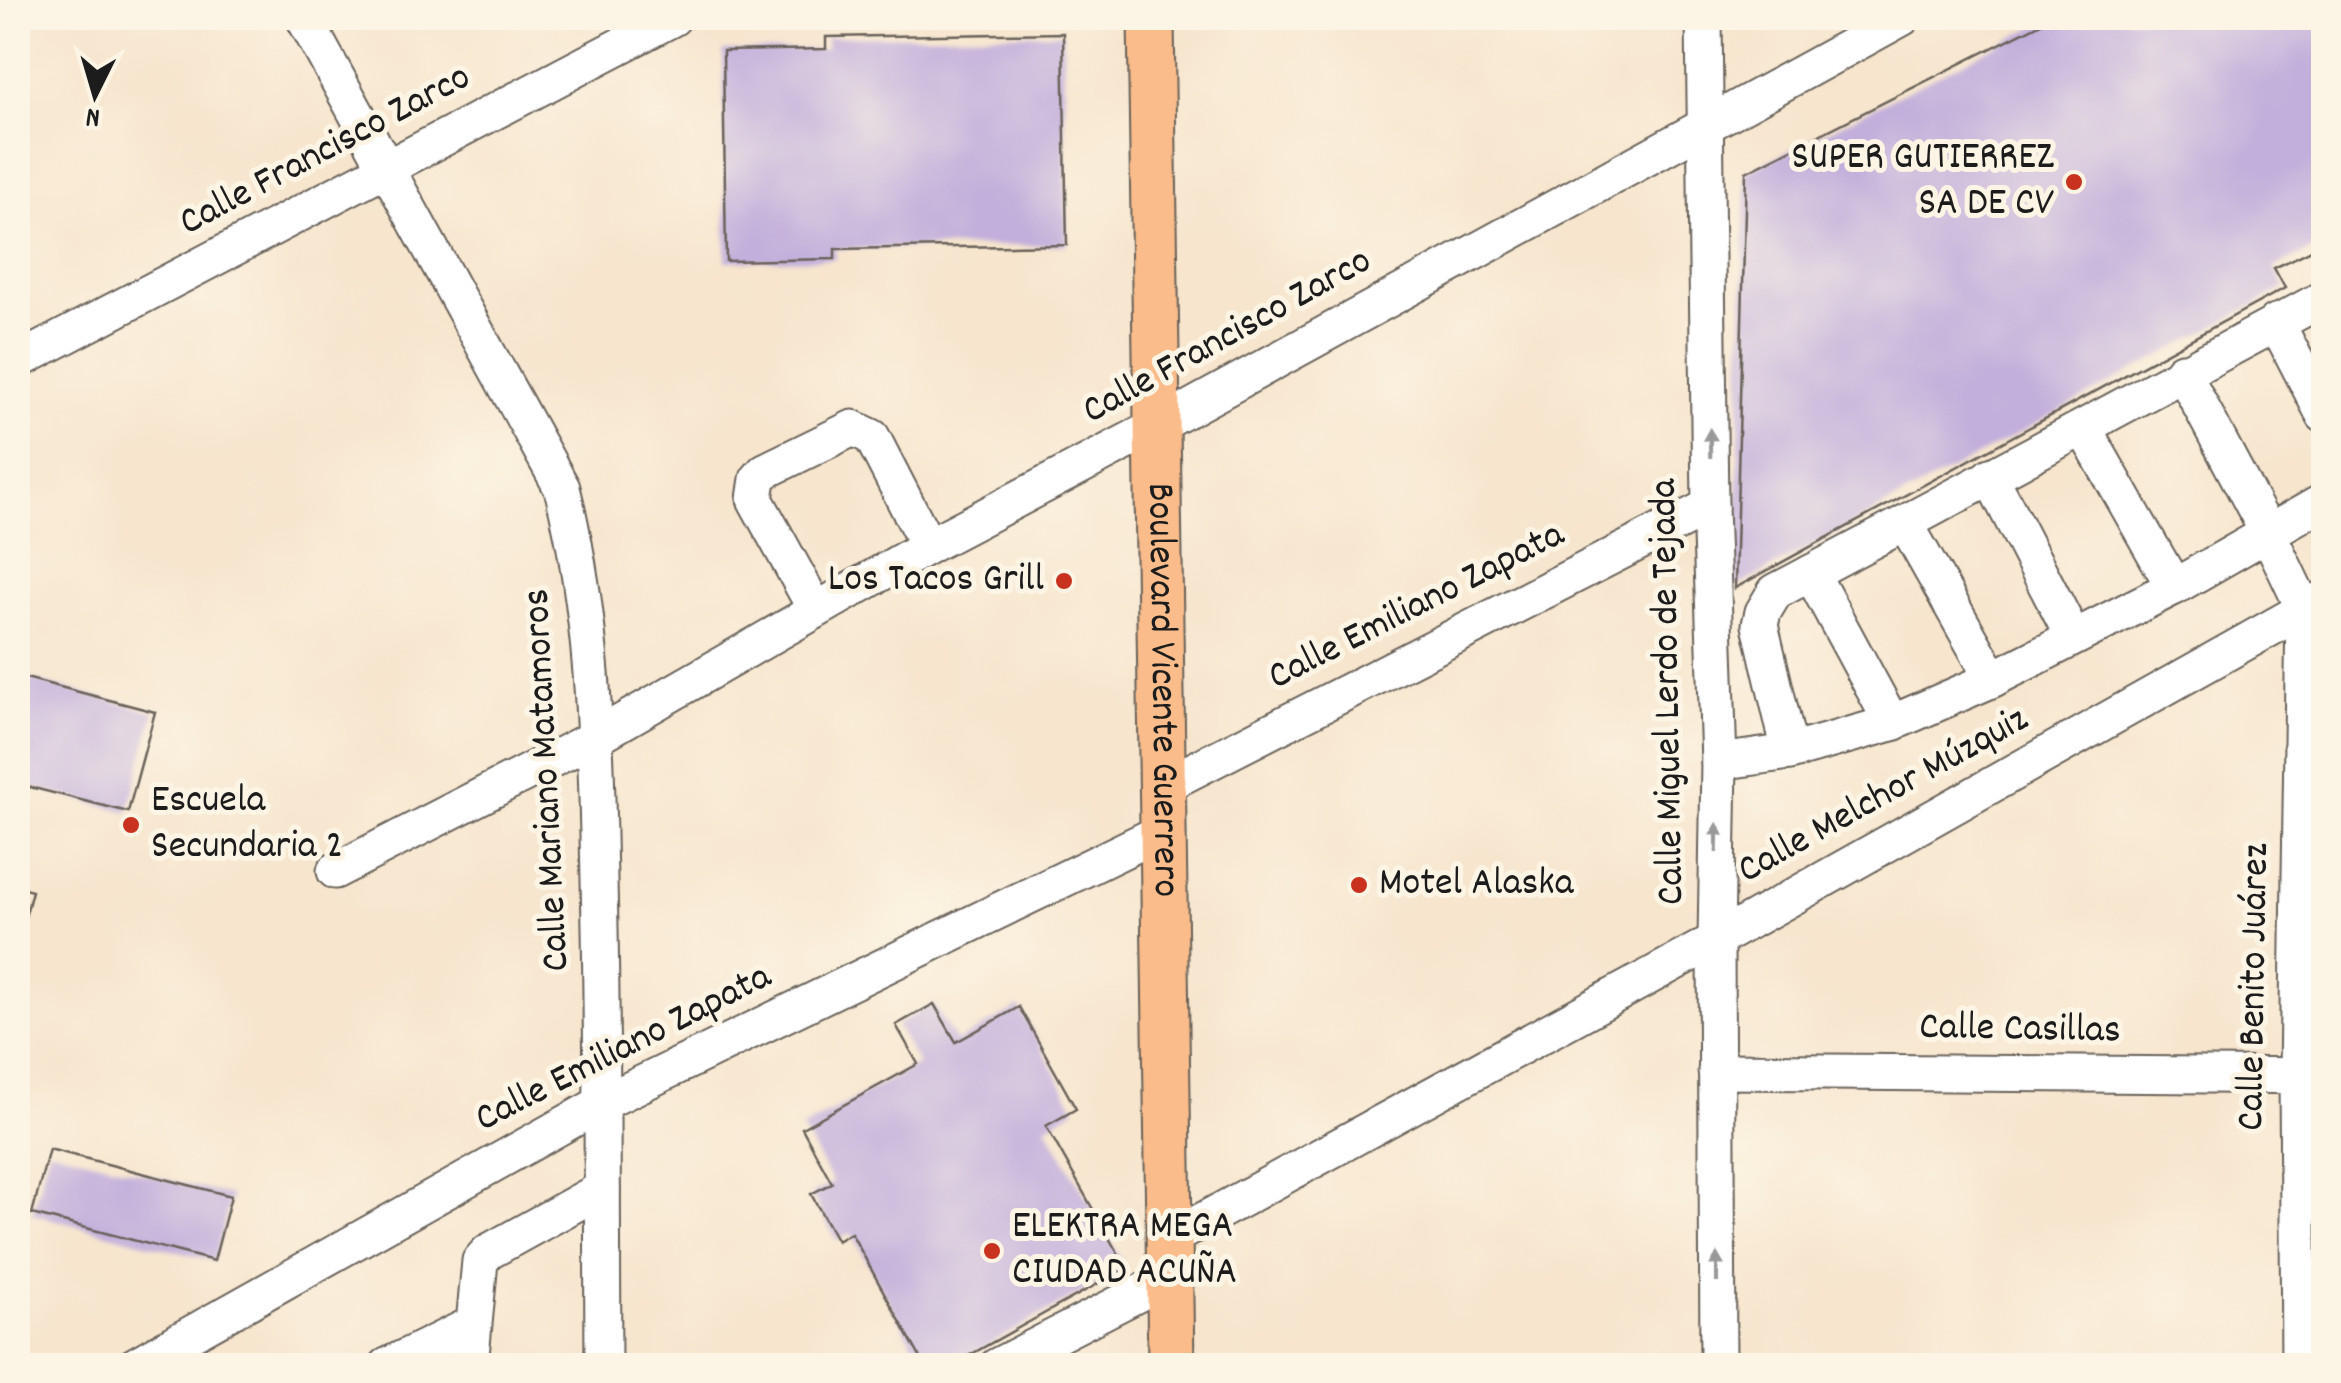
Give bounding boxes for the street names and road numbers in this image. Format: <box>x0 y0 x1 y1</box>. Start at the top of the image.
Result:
street label: Calle Francisco Zarco <box>170 51 482 253</box>
street label: Calle Francisco Zarco <box>1073 235 1383 441</box>
street label: Calle Miguel Lerdo de Tejada <box>1638 477 1702 906</box>
street label: Boulevard Vicente Guerrero <box>1129 482 1193 898</box>
street label: Calle Emiliano Zapata <box>1259 508 1576 707</box>
street label: Calle Mariano Matamoros <box>511 587 587 973</box>
street label: Calle Melchor Múzquiz <box>1728 693 2040 901</box>
street label: Calle Benito Juárez <box>2225 843 2287 1131</box>
street label: Calle Emiliano Zapata <box>466 950 783 1149</box>
street label: Calle Casillas <box>1919 1001 2121 1061</box>

